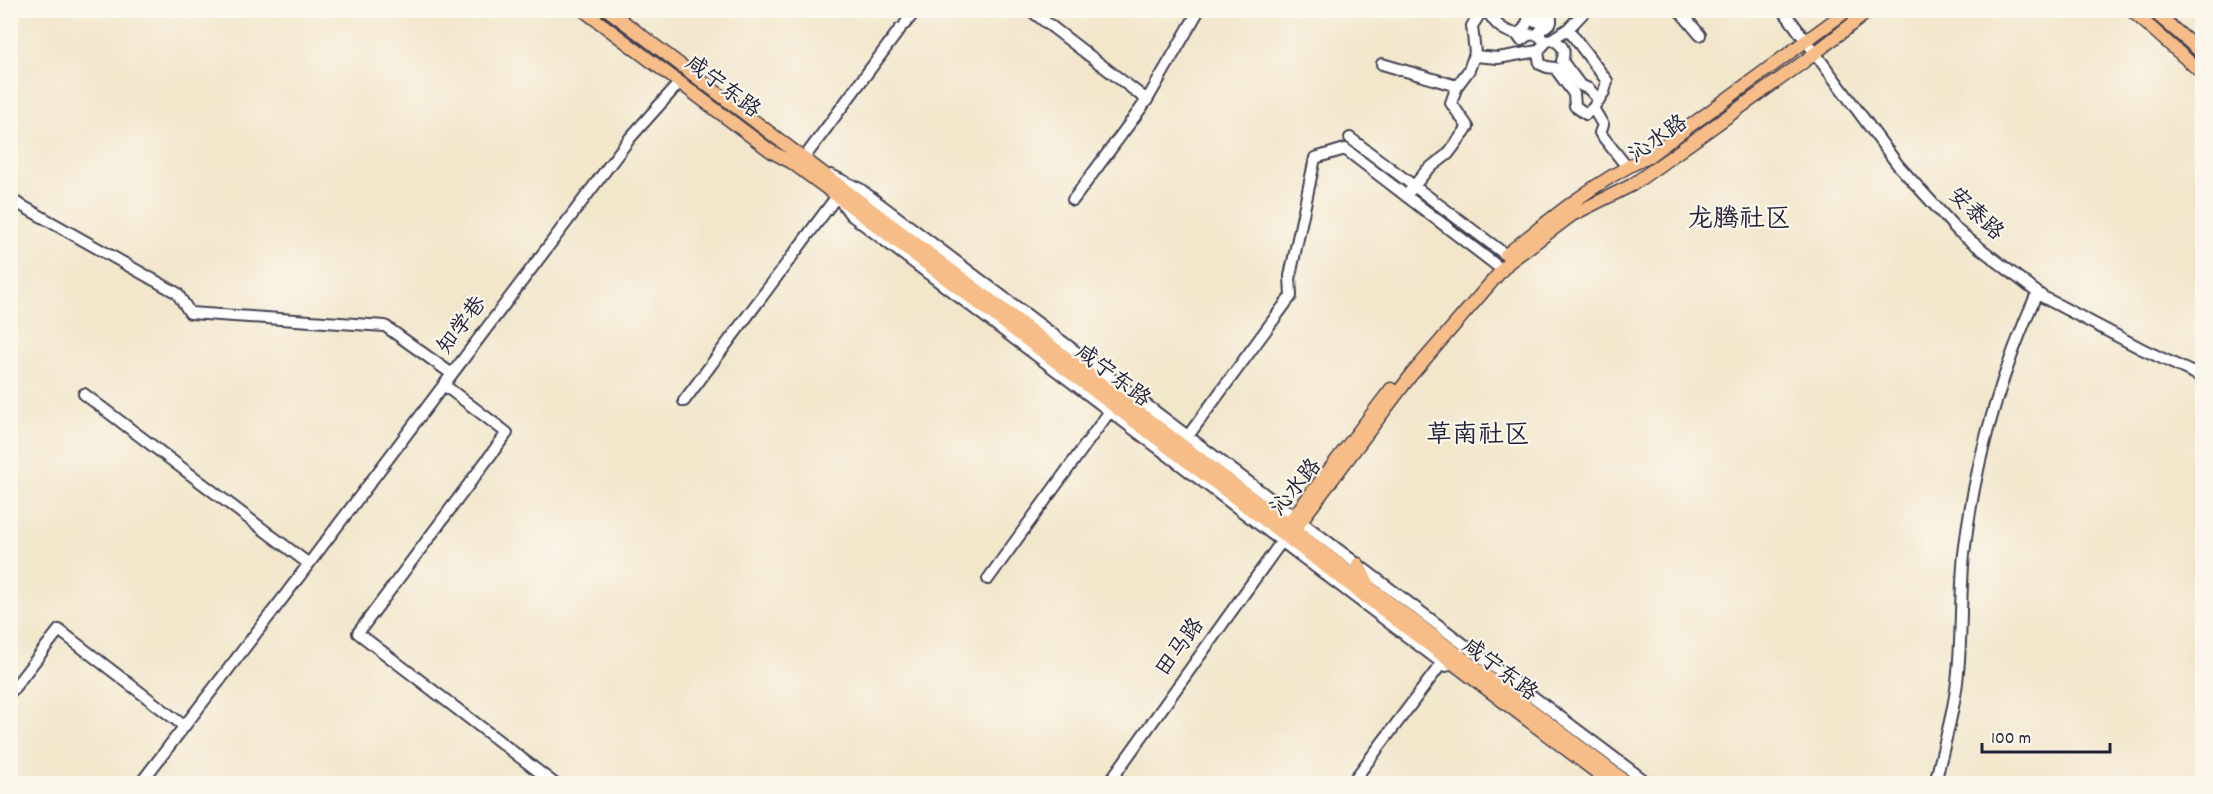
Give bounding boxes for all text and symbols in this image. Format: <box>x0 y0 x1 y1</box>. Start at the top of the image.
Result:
street label: 咸宁东路 <box>678 49 766 127</box>
street label: 沁水路 <box>1623 108 1695 172</box>
street label: 安泰路 <box>1940 181 2010 249</box>
district label: 龙腾社区 <box>1687 202 1791 239</box>
street label: 知学巷 <box>431 290 495 362</box>
street label: 咸宁东路 <box>1068 338 1156 416</box>
district label: 草南社区 <box>1426 418 1530 455</box>
street label: 沁水路 <box>1264 453 1330 523</box>
street label: 田马路 <box>1149 612 1213 684</box>
street label: 咸宁东路 <box>1455 632 1543 710</box>
scale bar <box>1982 716 2110 754</box>
text: 100 m <box>1991 727 2031 752</box>

